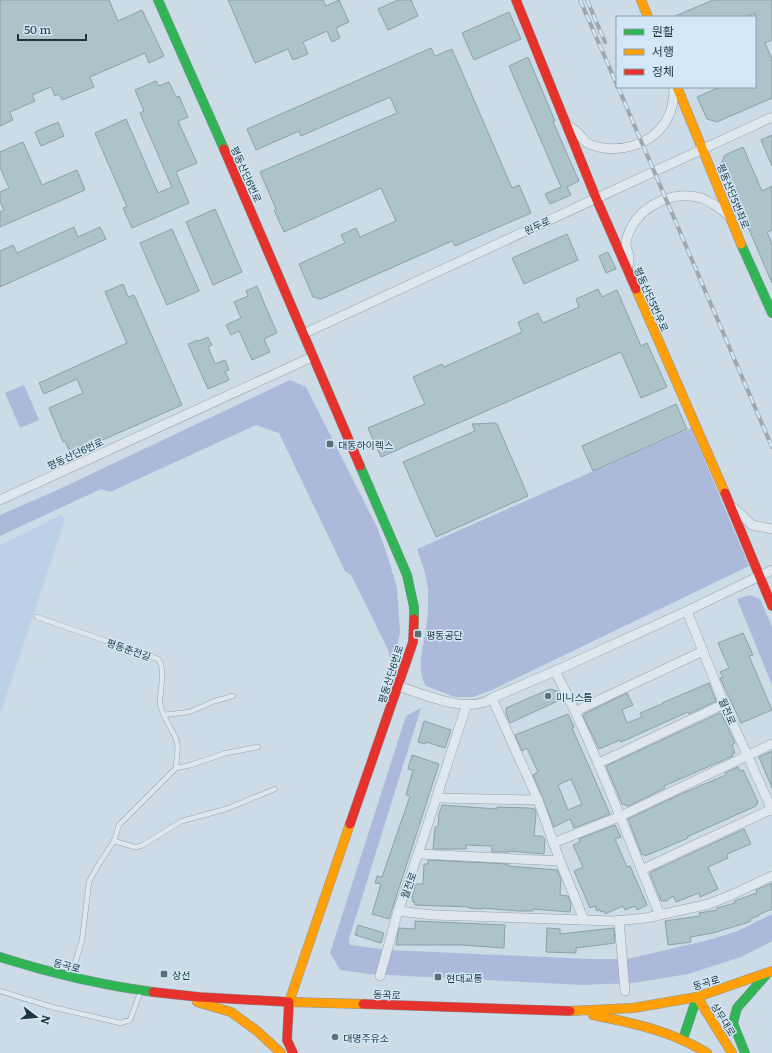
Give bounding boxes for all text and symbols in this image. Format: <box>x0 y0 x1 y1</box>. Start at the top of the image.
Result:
scale bar <box>18 16 86 42</box>
legend <box>616 16 756 88</box>
text: 50 m <box>24 20 51 38</box>
text: 원활 <box>652 22 674 40</box>
text: 서행 <box>652 42 674 60</box>
text: 정체 <box>652 62 674 80</box>
street label: 평동산단6번로 <box>228 143 266 205</box>
street label: 평동산단5번좌로 <box>714 161 754 231</box>
street label: 원두로 <box>521 212 553 238</box>
street label: 평동산단5번우로 <box>631 264 673 334</box>
street label: 평동산단6번로 <box>44 433 106 473</box>
place label: 대동하이렉스 <box>338 437 393 452</box>
marker: 대동하이렉스 <box>325 439 335 449</box>
place label: 평동공단 <box>426 627 463 642</box>
marker: 평동공단 <box>413 629 423 639</box>
street label: 평동춘전길 <box>105 634 153 664</box>
street label: 평동산단6번로 <box>374 643 406 705</box>
place label: 미니스톱 <box>556 689 593 704</box>
marker: 미니스톱 <box>543 691 553 701</box>
street label: 월전로 <box>716 695 740 727</box>
street label: 월전로 <box>396 869 420 901</box>
street label: 동곡로 <box>52 954 82 976</box>
place label: 상선 <box>172 967 190 982</box>
marker: 상선 <box>159 969 169 979</box>
place label: 현대교통 <box>446 970 483 985</box>
street label: 동곡로 <box>691 971 721 993</box>
marker: 현대교통 <box>433 972 443 982</box>
street label: 동곡로 <box>373 986 401 1002</box>
north arrow <box>16 997 56 1037</box>
street label: 상무대로 <box>708 999 740 1039</box>
text: N <box>38 1013 56 1027</box>
place label: 대명주유소 <box>343 1030 389 1045</box>
marker: 대명주유소 <box>330 1032 340 1042</box>

